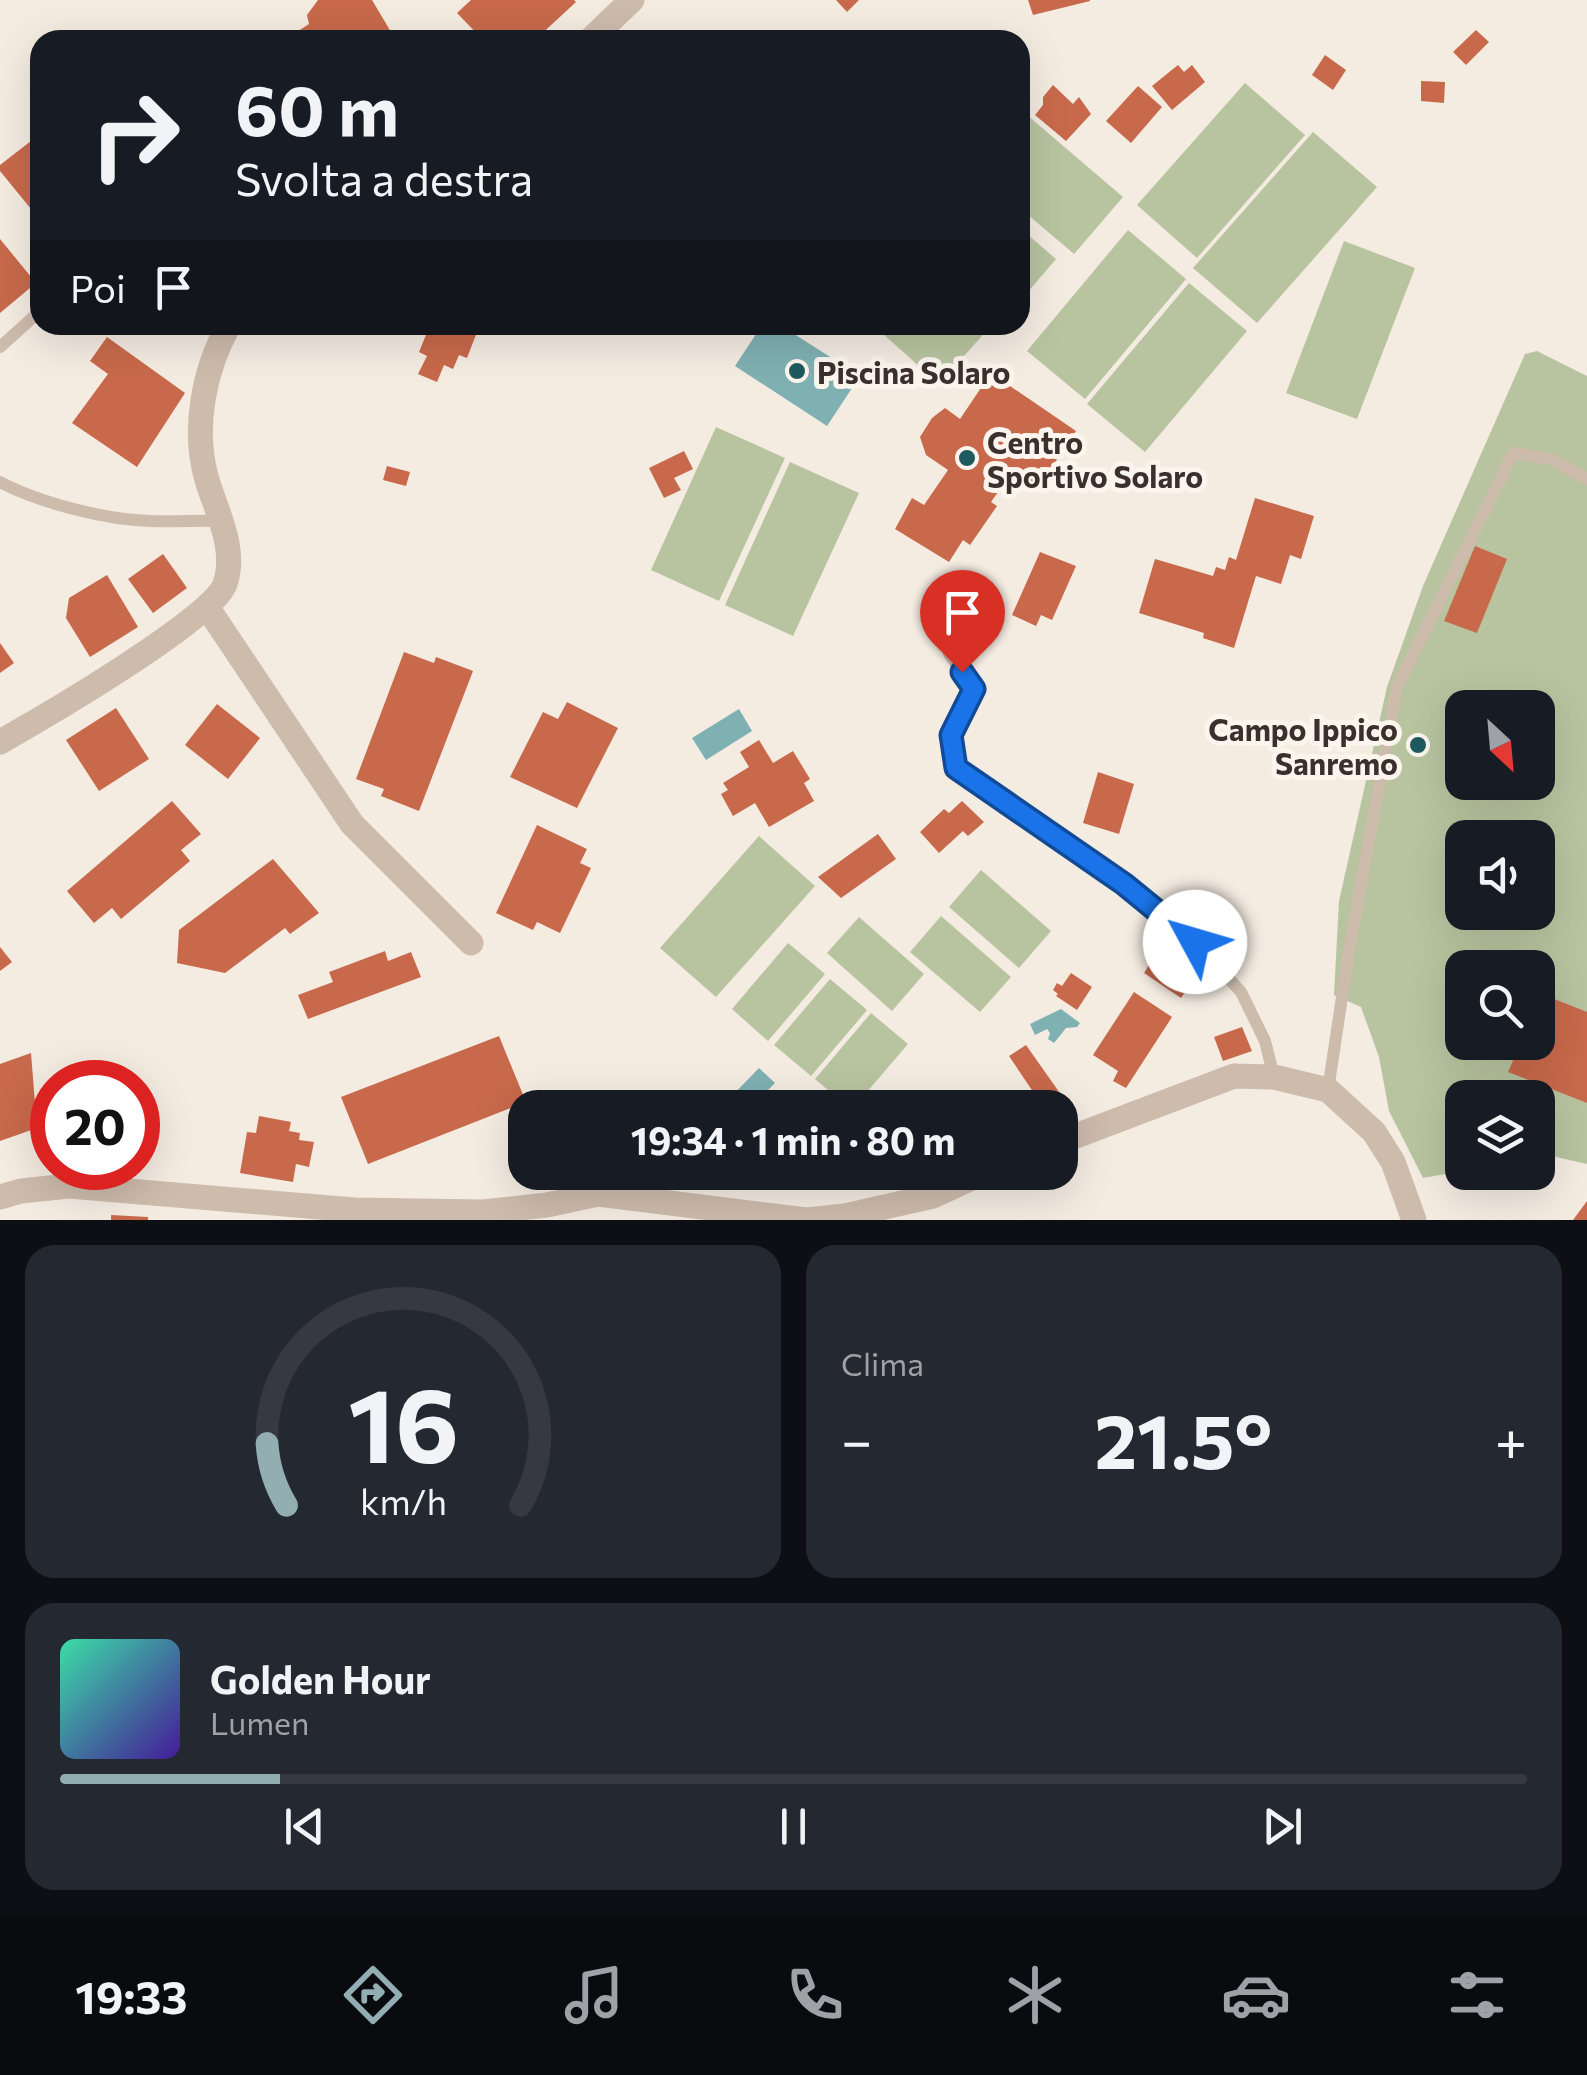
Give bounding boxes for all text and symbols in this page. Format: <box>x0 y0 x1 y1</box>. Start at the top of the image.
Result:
text: 60 m <box>235 65 399 150</box>
icon: right <box>70 70 200 200</box>
text: Svolta a destra <box>235 150 533 205</box>
icon: arrive <box>146 260 201 315</box>
text: Poi <box>70 264 126 311</box>
place label: Piscina Solaro <box>817 353 1010 390</box>
marker: Piscina Solaro <box>786 360 808 382</box>
place label: Centro Sportivo Solaro <box>987 423 1203 494</box>
marker: Centro Sportivo Solaro <box>956 447 978 469</box>
pin <box>920 570 1005 673</box>
icon: arrive <box>935 585 990 640</box>
north arrow <box>1445 690 1555 800</box>
map controls <box>1445 690 1555 1190</box>
place label: Campo Ippico Sanremo <box>1208 710 1398 781</box>
marker: Campo Ippico Sanremo <box>1407 734 1429 756</box>
button: sound <box>1445 820 1555 930</box>
position arrow <box>1143 890 1247 994</box>
button: search <box>1445 950 1555 1060</box>
speed limit sign: 20 <box>30 1060 160 1190</box>
button: layers <box>1445 1080 1555 1190</box>
text: 19:34 · 1 min · 80 m <box>631 1116 955 1163</box>
text: Clima <box>841 1343 924 1383</box>
text: 16 <box>347 1357 459 1484</box>
text: 21.5° <box>1094 1393 1273 1484</box>
text: − <box>841 1405 872 1472</box>
text: + <box>1495 1405 1527 1472</box>
text: km/h <box>360 1479 446 1522</box>
text: Golden Hour <box>210 1655 431 1702</box>
text: Lumen <box>210 1702 309 1742</box>
icon: previous <box>277 1799 332 1854</box>
icon: pause <box>766 1799 821 1854</box>
icon: next <box>1255 1799 1310 1854</box>
icon: directions <box>338 1960 408 2030</box>
icon: music <box>559 1960 629 2030</box>
icon: phone <box>780 1960 850 2030</box>
icon: climate <box>1000 1960 1070 2030</box>
icon: car <box>1221 1960 1291 2030</box>
icon: filters <box>1442 1960 1512 2030</box>
text: 19:33 <box>75 1968 188 2023</box>

